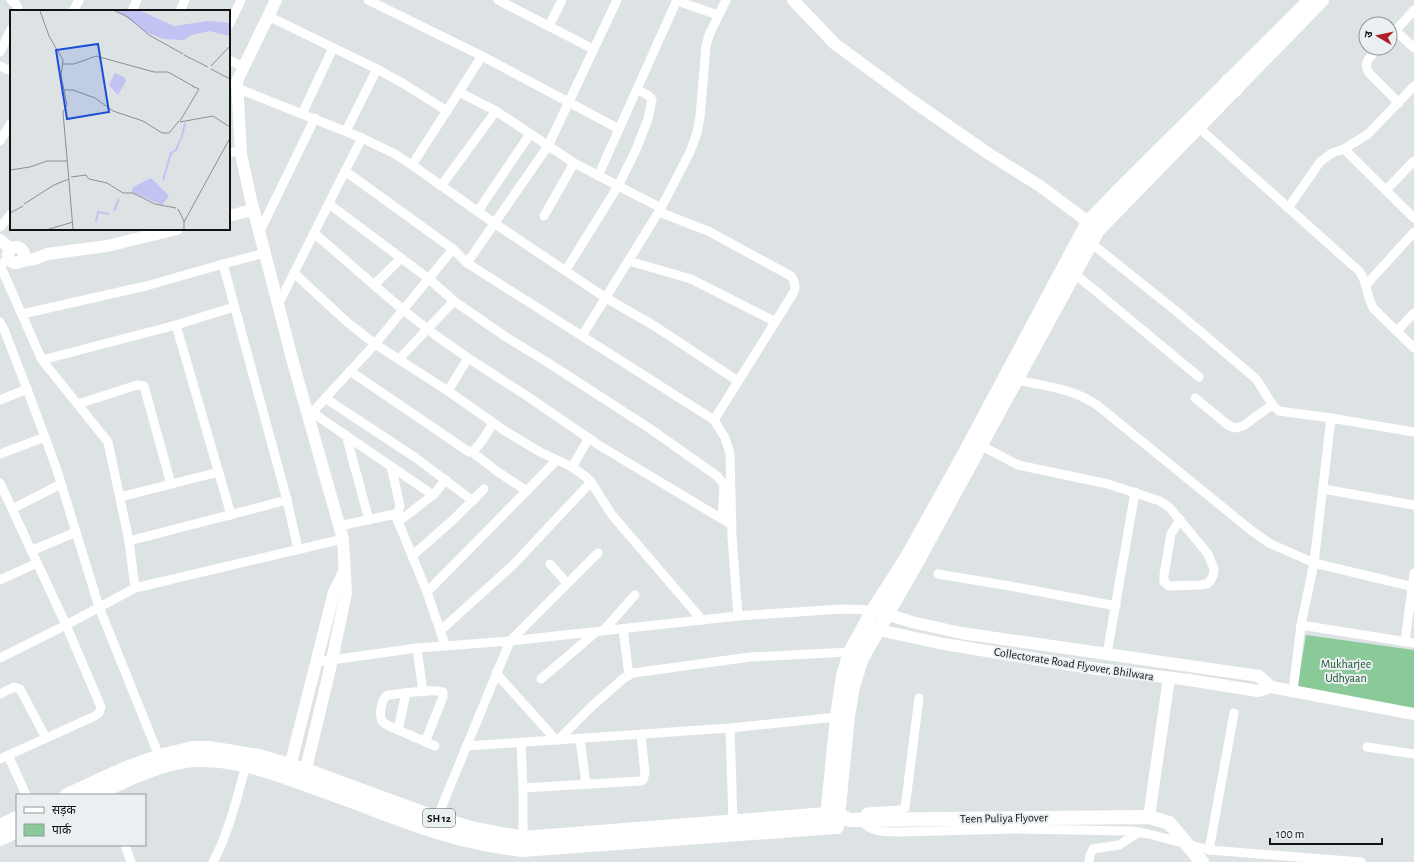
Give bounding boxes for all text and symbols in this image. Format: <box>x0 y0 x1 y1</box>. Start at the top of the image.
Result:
inset map <box>10 10 230 230</box>
north arrow <box>1358 16 1398 56</box>
text: उ <box>1363 30 1375 39</box>
street label: Collectorate Road Flyover, Bhilwara <box>993 645 1155 684</box>
park label: Mukharjee Udhyaan <box>1321 658 1371 685</box>
legend <box>16 794 146 846</box>
text: सड़क <box>52 804 77 817</box>
road number: SH 12 <box>423 809 455 827</box>
street label: Teen Puliya Flyover <box>960 811 1048 826</box>
scale bar <box>1270 820 1382 846</box>
text: पार्क <box>52 823 72 836</box>
text: 100 m <box>1276 828 1304 840</box>

